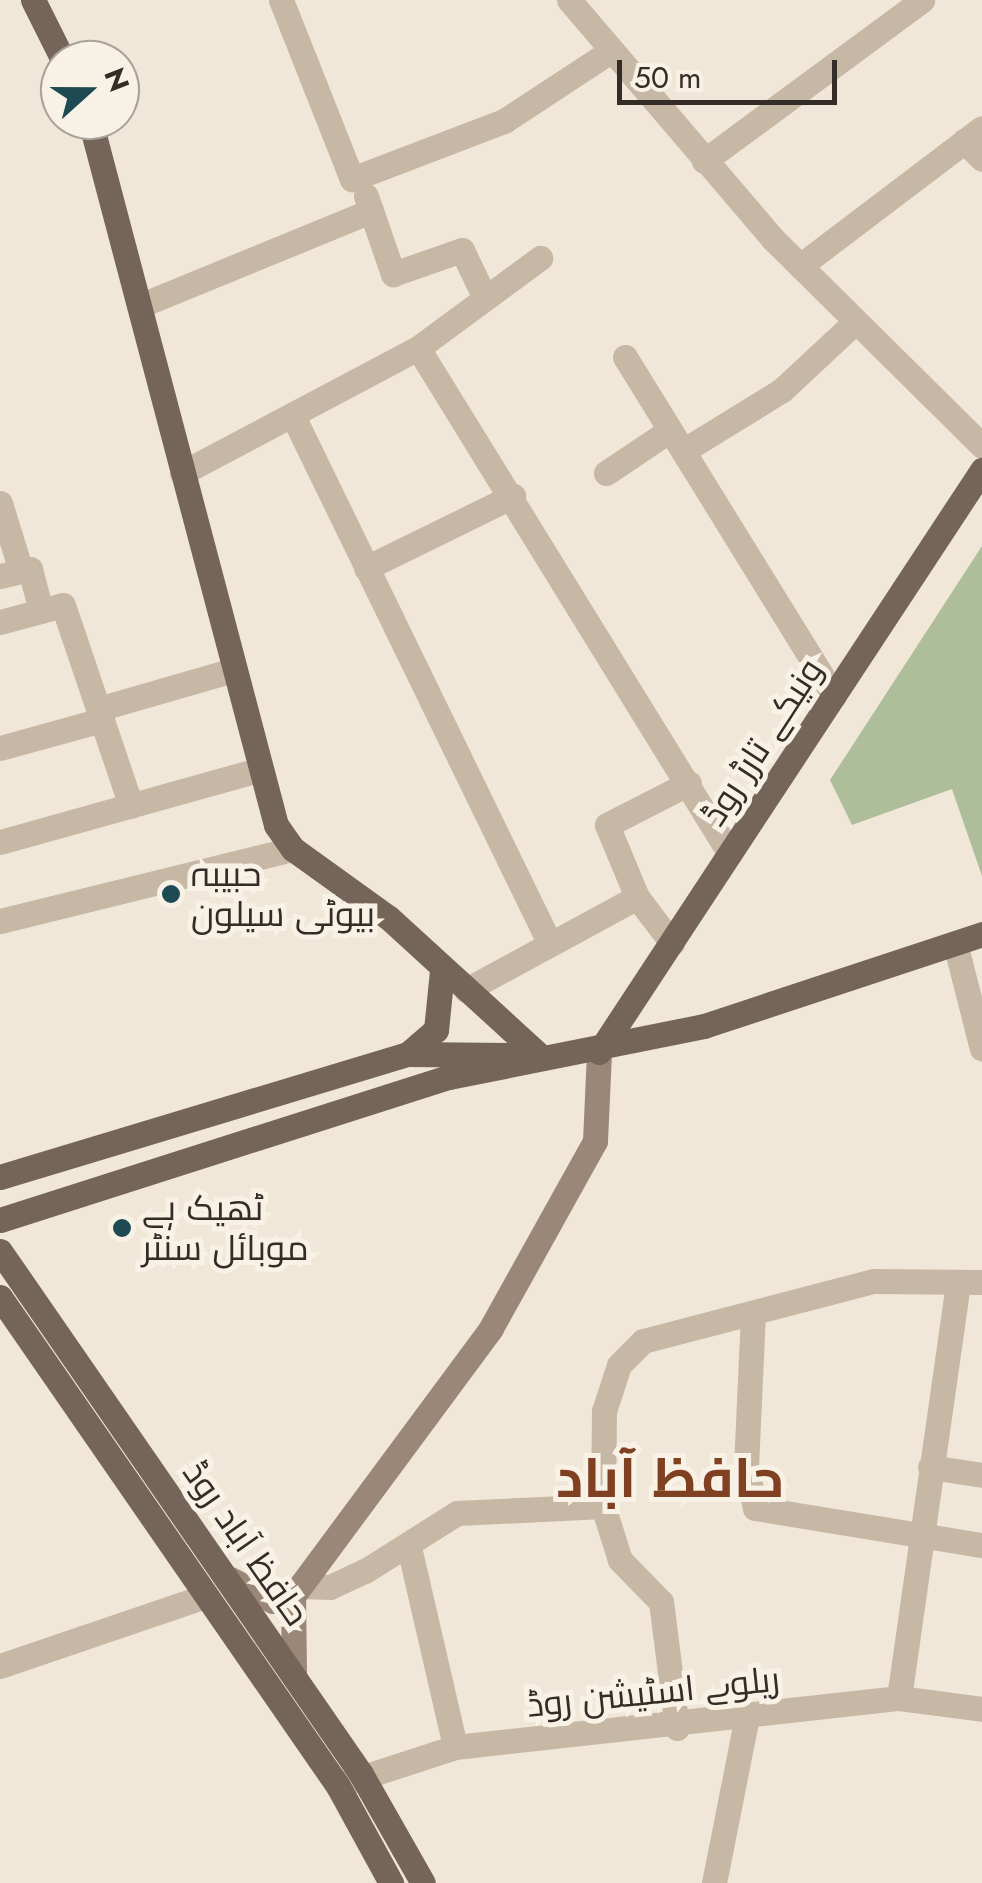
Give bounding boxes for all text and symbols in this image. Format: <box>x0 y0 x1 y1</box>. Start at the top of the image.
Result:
north arrow <box>40 40 140 140</box>
scale bar <box>622 40 842 102</box>
text: 50 m <box>634 56 701 99</box>
text: N <box>93 62 140 98</box>
street label: ونیکے تارڑ روڈ <box>692 651 832 833</box>
place label: حبیبہ بیوٹی سیلون <box>191 853 375 935</box>
marker: حبیبہ بیوٹی سیلون <box>160 883 182 905</box>
place label: ٹھیک ہے موبائل سنٹر <box>142 1187 309 1269</box>
marker: ٹھیک ہے موبائل سنٹر <box>111 1217 133 1239</box>
district label: حافظ آباد <box>556 1446 784 1512</box>
street label: حافظ آباد روڈ <box>174 1453 318 1633</box>
street label: ریلوے اسٹیشن روڈ <box>524 1658 782 1726</box>

